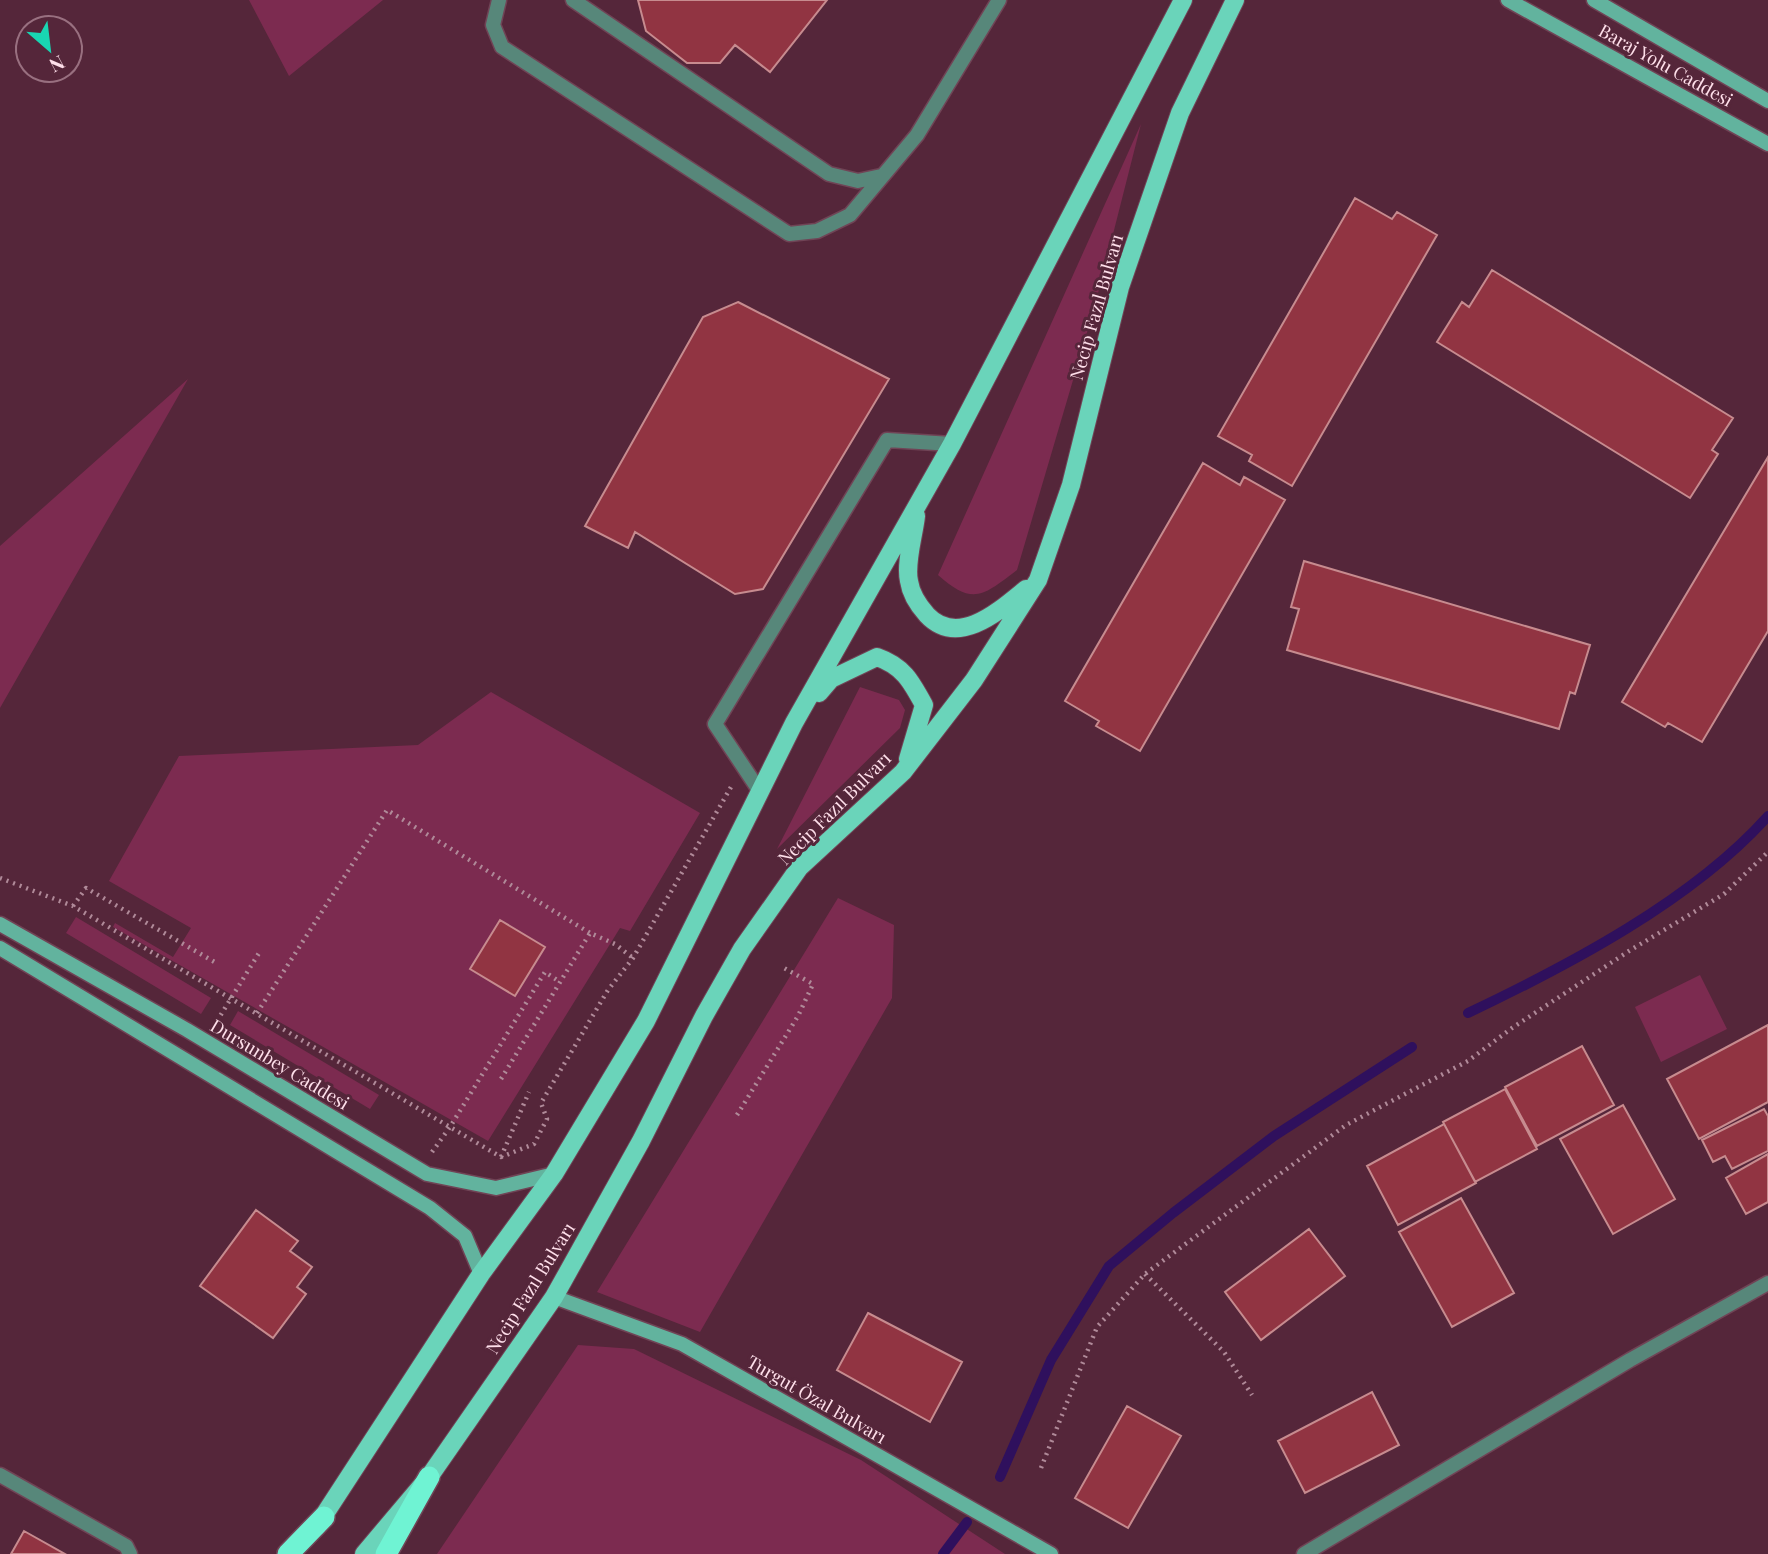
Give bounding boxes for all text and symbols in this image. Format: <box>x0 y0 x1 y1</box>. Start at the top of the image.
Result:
north arrow <box>14 14 84 84</box>
street label: Baraj Yolu Caddesi <box>1595 18 1737 112</box>
text: N <box>45 50 70 80</box>
street label: Necip Fazıl Bulvarı <box>1064 231 1128 383</box>
street label: Necip Fazıl Bulvarı <box>772 746 896 870</box>
street label: Dursunbey Caddesi <box>206 1013 354 1115</box>
street label: Necip Fazıl Bulvarı <box>480 1218 580 1358</box>
street label: Turgut Özal Bulvarı <box>743 1349 891 1449</box>

